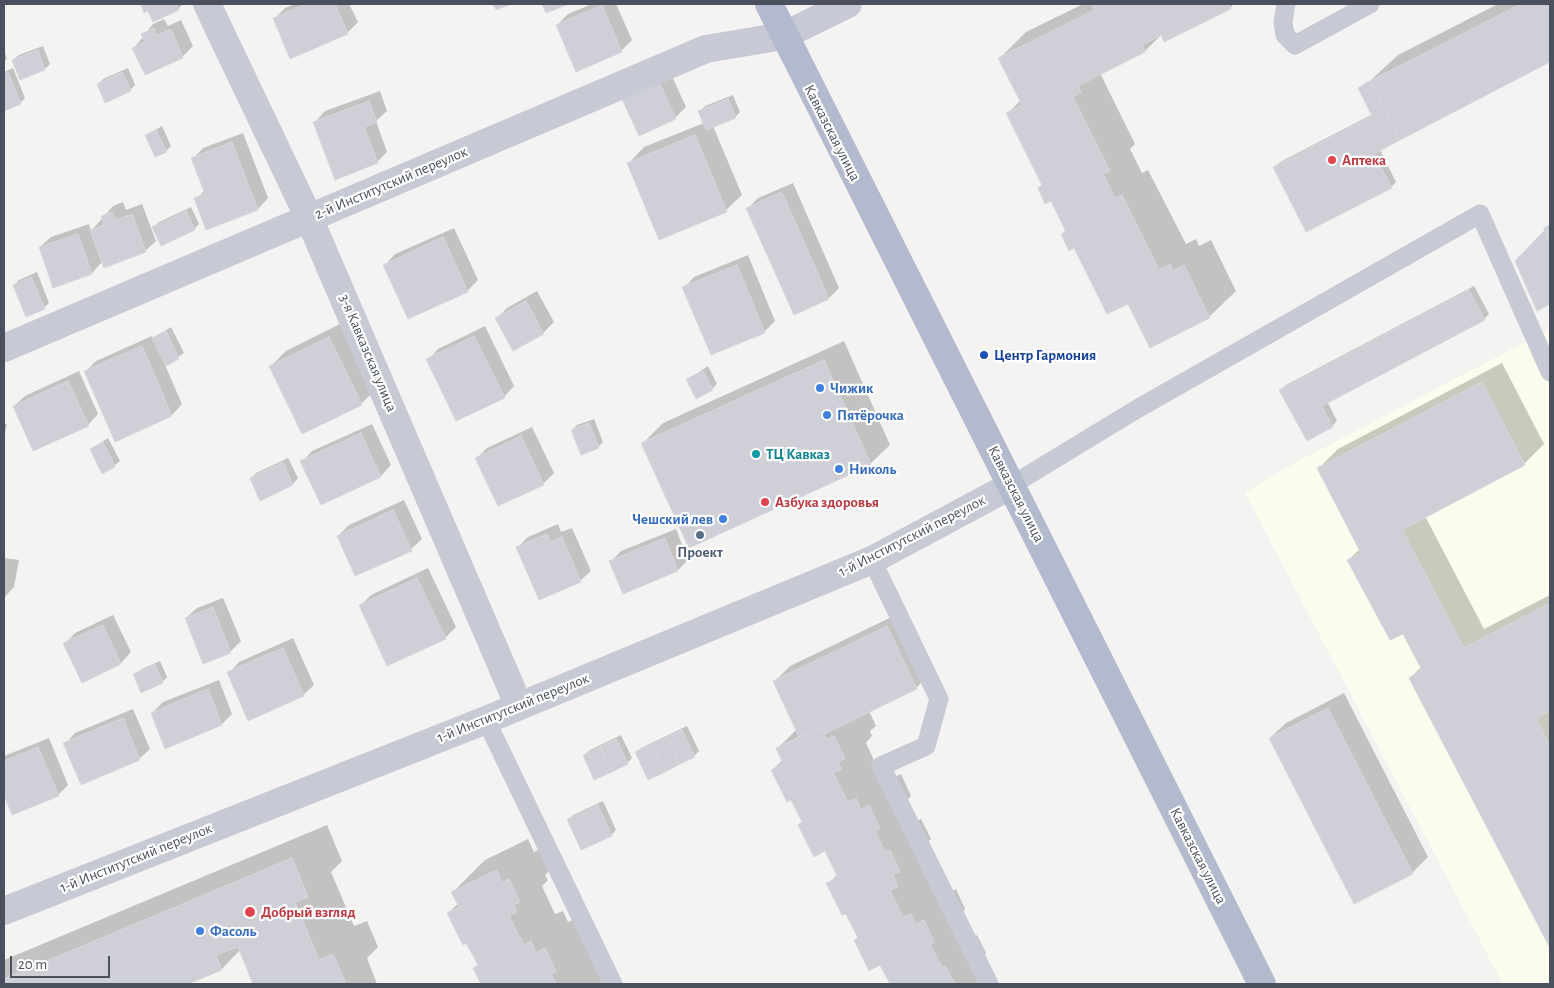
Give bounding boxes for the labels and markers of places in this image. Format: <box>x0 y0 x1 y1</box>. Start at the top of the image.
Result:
place label: Аптека <box>1342 151 1386 169</box>
marker: Аптека <box>1326 154 1338 166</box>
place label: Центр Гармония <box>994 346 1096 364</box>
marker: Центр Гармония <box>978 349 990 361</box>
place label: Чижик <box>830 379 874 397</box>
marker: Чижик <box>814 382 826 394</box>
place label: Пятёрочка <box>837 406 904 424</box>
marker: Пятёрочка <box>821 409 833 421</box>
place label: ТЦ Кавказ <box>766 445 830 463</box>
marker: ТЦ Кавказ <box>750 448 762 460</box>
place label: Николь <box>849 460 896 478</box>
marker: Николь <box>833 463 845 475</box>
place label: Азбука здоровья <box>775 493 879 511</box>
marker: Азбука здоровья <box>759 496 771 508</box>
place label: Чешский лев <box>632 510 713 528</box>
marker: Чешский лев <box>717 513 729 525</box>
marker: Проект <box>694 529 706 541</box>
place label: Проект <box>677 543 723 561</box>
place label: Добрый взгляд <box>261 903 356 921</box>
marker: Добрый взгляд <box>243 905 257 919</box>
place label: Фасоль <box>210 922 256 940</box>
marker: Фасоль <box>194 925 206 937</box>

